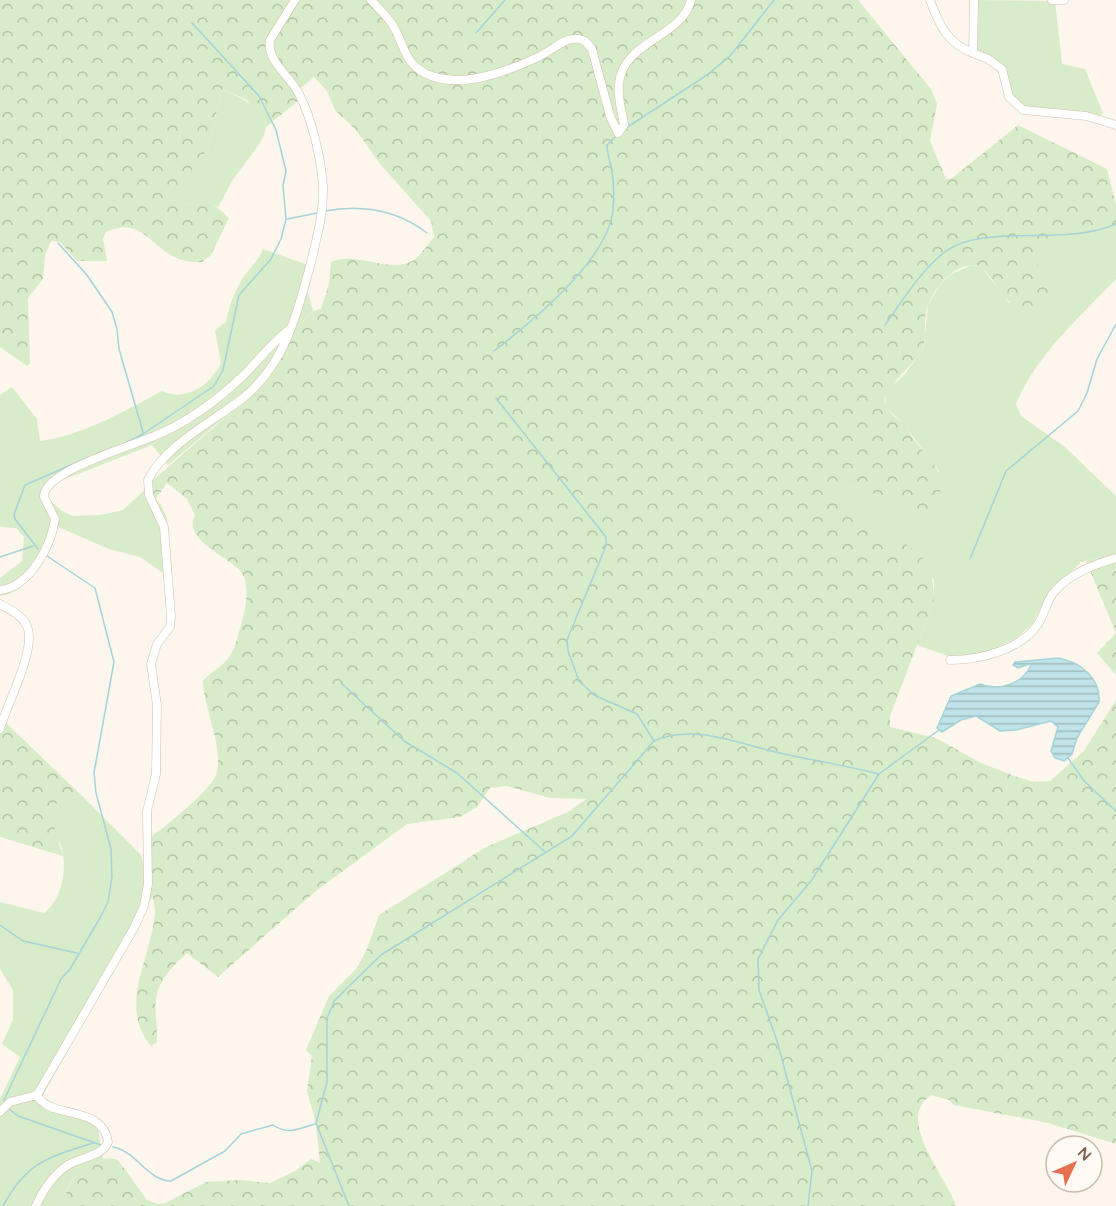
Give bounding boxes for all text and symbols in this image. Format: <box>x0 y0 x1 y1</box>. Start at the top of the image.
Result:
north arrow <box>1044 1134 1104 1194</box>
text: N <box>1074 1142 1096 1165</box>

